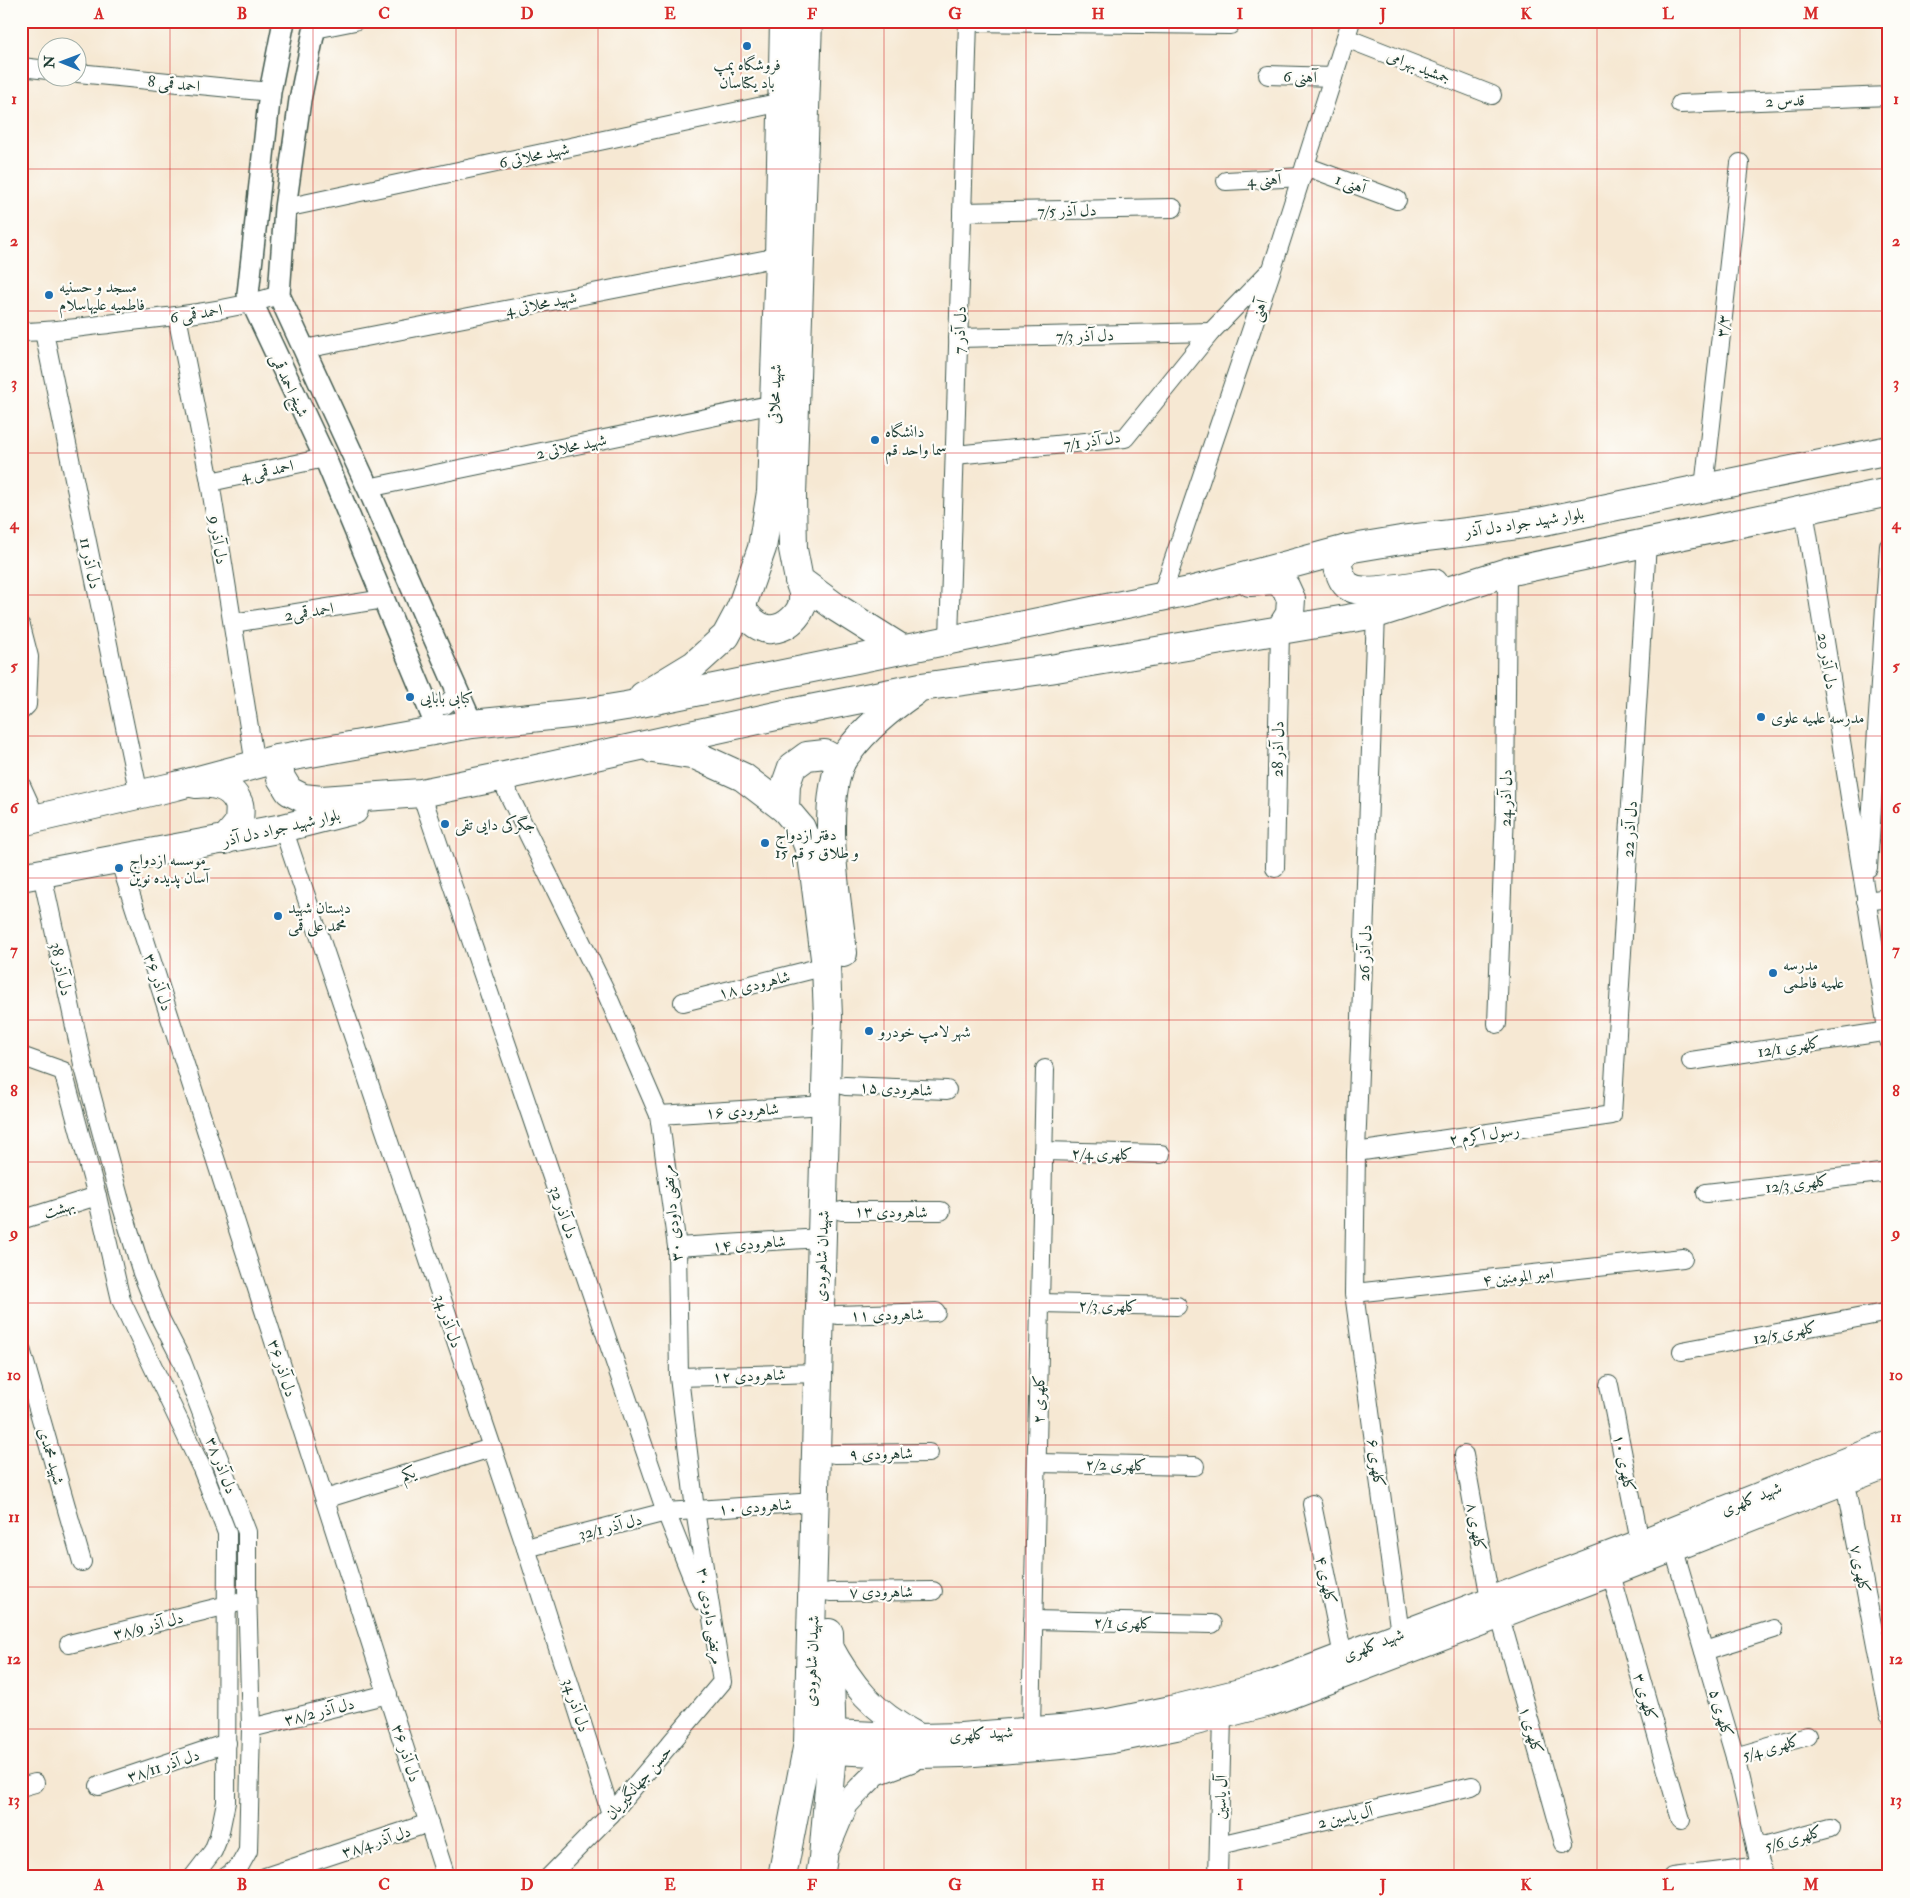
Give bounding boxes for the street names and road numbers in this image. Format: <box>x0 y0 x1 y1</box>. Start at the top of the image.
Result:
street label: جمشید بهرامی <box>1384 46 1453 88</box>
street label: آهنی 6 <box>1283 66 1319 89</box>
street label: احمد قمی 8 <box>147 71 201 98</box>
street label: قدس 2 <box>1765 90 1805 112</box>
street label: شهید محلاتی 6 <box>497 139 571 173</box>
street label: آهنی 4 <box>1246 169 1283 192</box>
street label: آهنی 1 <box>1332 169 1370 200</box>
street label: دل آذر 7/5 <box>1037 200 1097 222</box>
street label: شهید محلاتی 4 <box>504 287 579 321</box>
street label: آهنی <box>1246 295 1273 324</box>
street label: احمد قمی 6 <box>168 300 224 329</box>
street label: دل آذر 7 <box>949 306 971 354</box>
street label: ۳/۳ <box>1712 314 1734 339</box>
street label: دل آذر 7/3 <box>1056 325 1114 347</box>
street label: شیخ احمد قمی <box>262 350 313 422</box>
street label: شهید محلاتی <box>764 364 786 424</box>
street label: دل آذر 7/1 <box>1062 427 1122 455</box>
street label: شهید محلاتی 2 <box>534 430 608 464</box>
street label: احمد قمی 4 <box>239 456 296 487</box>
street label: بلوار شهید جواد دل آذر <box>1461 504 1585 543</box>
street label: دل آذر 9 <box>204 513 232 566</box>
street label: دل آذر 11 <box>75 536 105 591</box>
street label: احمد قمی2 <box>283 598 335 627</box>
street label: دل آذر 20 <box>1813 631 1841 691</box>
street label: دل آذر 28 <box>1268 721 1288 777</box>
street label: دل آذر 24 <box>1496 769 1516 827</box>
street label: دل آذر 22 <box>1618 800 1642 858</box>
street label: بلوار شهید جواد دل آذر <box>218 805 342 852</box>
street label: دل آذر 26 <box>1354 924 1376 982</box>
street label: دل آذر 38 <box>46 941 76 998</box>
street label: دل آذر ۳۶ <box>139 951 177 1014</box>
street label: شاهرودی ۱۸ <box>716 966 792 1004</box>
street label: کلهری 12/1 <box>1756 1032 1822 1062</box>
street label: ۱۵ شاهرودی <box>859 1077 933 1101</box>
street label: شاهرودی ۱۶ <box>705 1099 779 1123</box>
street label: رسول اکرم ۲ <box>1448 1120 1521 1154</box>
street label: کلهری ۲/4 <box>1071 1143 1133 1165</box>
street label: ۳۰ مرتضی داودی <box>657 1163 688 1263</box>
street label: کلهری 12/3 <box>1764 1170 1830 1198</box>
street label: دل آذر 32 <box>545 1183 581 1242</box>
street label: بهشت <box>41 1195 77 1223</box>
street label: ۱۳ شاهرودی <box>854 1201 928 1223</box>
street label: شهیدان شاهرودی <box>810 1210 834 1302</box>
street label: شاهرودی ۱۴ <box>712 1231 786 1257</box>
street label: امیر المومنین ۴ <box>1481 1263 1555 1291</box>
street label: دل آذر 34 <box>430 1292 467 1351</box>
street label: کلهری ۲/3 <box>1078 1295 1138 1317</box>
street label: ۱۱ شاهرودی <box>850 1304 924 1326</box>
street label: کلهری 12/5 <box>1751 1317 1819 1349</box>
street label: دل آذر ۳۶ <box>263 1337 301 1400</box>
street label: شاهرودی ۱۲ <box>712 1365 786 1387</box>
street label: کلهری ۲ <box>1029 1374 1049 1424</box>
street label: شهید محمدی <box>33 1425 69 1487</box>
street label: کلهری ۱۰ <box>1609 1433 1639 1494</box>
street label: دل آذر ۳۸ <box>201 1434 241 1497</box>
street label: کلهری ۶ <box>1363 1437 1389 1489</box>
street label: ۹ شاهرودی <box>849 1443 913 1465</box>
street label: کلهری ۲/2 <box>1085 1454 1147 1476</box>
street label: یکم <box>399 1462 420 1490</box>
street label: شهید کلهری <box>1718 1478 1785 1520</box>
street label: شاهرودی ۱۰ <box>718 1494 792 1520</box>
street label: کلهری ۸ <box>1462 1501 1490 1553</box>
street label: دل آذر 32/1 <box>576 1509 644 1545</box>
street label: کلهری ۷ <box>1846 1543 1875 1595</box>
street label: کلهری ۴ <box>1311 1554 1341 1606</box>
street label: ۳۰ مرتضی داودی <box>691 1566 728 1666</box>
street label: ۷ شاهرودی <box>849 1582 913 1602</box>
street label: دل آذر ۳۸/9 <box>111 1608 185 1644</box>
street label: کلهری ۲/1 <box>1093 1612 1153 1634</box>
street label: شهیدان شاهرودی <box>800 1615 824 1707</box>
street label: شهید کلهری <box>1340 1624 1407 1666</box>
street label: کلهری ۳ <box>1629 1671 1661 1724</box>
street label: دل آذر 34 <box>558 1676 594 1735</box>
street label: کلهری ۵ <box>1705 1687 1737 1740</box>
street label: دل آذر ۳۸/2 <box>282 1694 356 1730</box>
street label: کلهری ۱ <box>1515 1704 1547 1757</box>
street label: دل آذر ۳۶ <box>387 1722 425 1785</box>
street label: شهید کلهری <box>948 1722 1014 1746</box>
street label: کلهری 5/4 <box>1740 1730 1802 1766</box>
street label: حسن جهانگیریان <box>600 1741 677 1825</box>
street label: دل آذر ۳۸/11 <box>125 1745 202 1787</box>
street label: آل یاسین <box>1210 1773 1232 1820</box>
street label: آل یاسین 2 <box>1316 1801 1376 1833</box>
street label: دل آذر ۳۸/4 <box>339 1821 414 1863</box>
street label: کلهری 5/6 <box>1762 1821 1824 1857</box>

